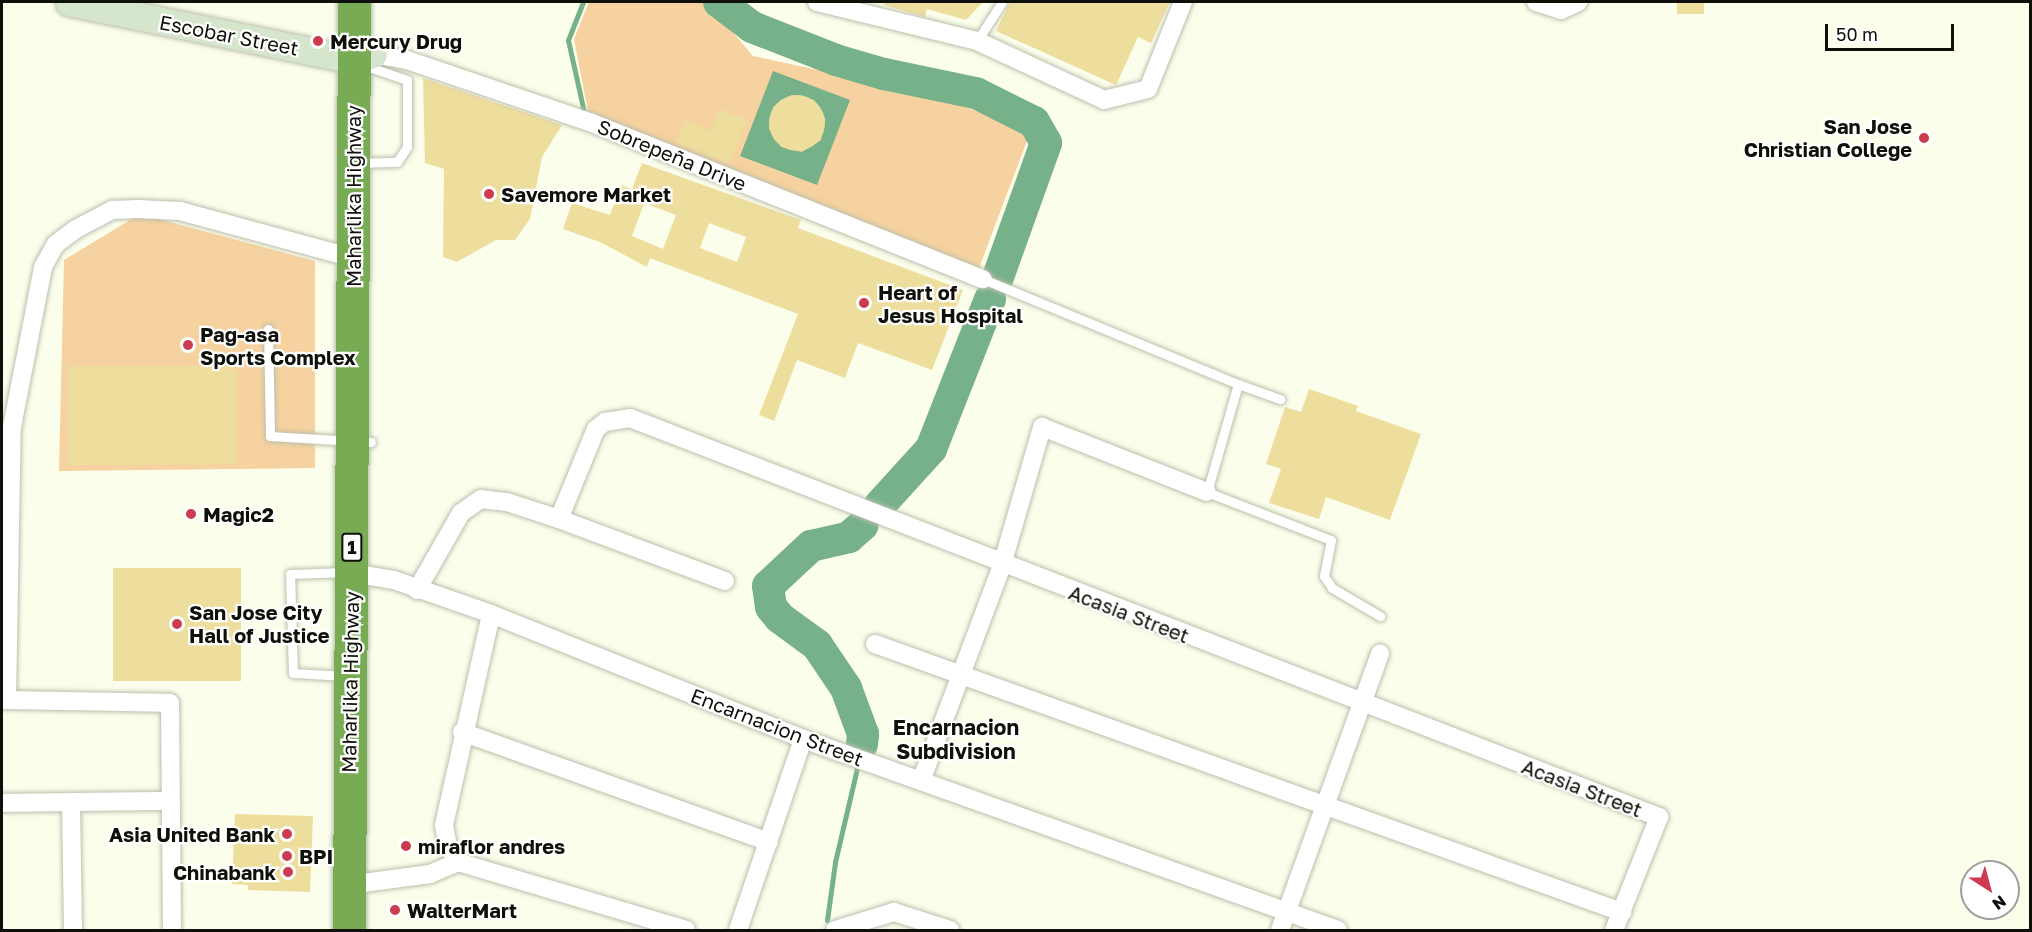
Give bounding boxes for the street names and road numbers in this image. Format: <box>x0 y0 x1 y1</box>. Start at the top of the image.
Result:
street label: Escobar Street <box>157 10 301 60</box>
street label: Maharlika Highway <box>341 105 365 287</box>
street label: Sobrepeña Drive <box>594 114 750 196</box>
road number: 1 <box>340 532 364 562</box>
street label: Acasia Street <box>1065 580 1193 648</box>
street label: Maharlika Highway <box>336 591 364 773</box>
street label: Encarnacion Street <box>687 683 867 771</box>
street label: Acasia Street <box>1518 754 1646 822</box>

